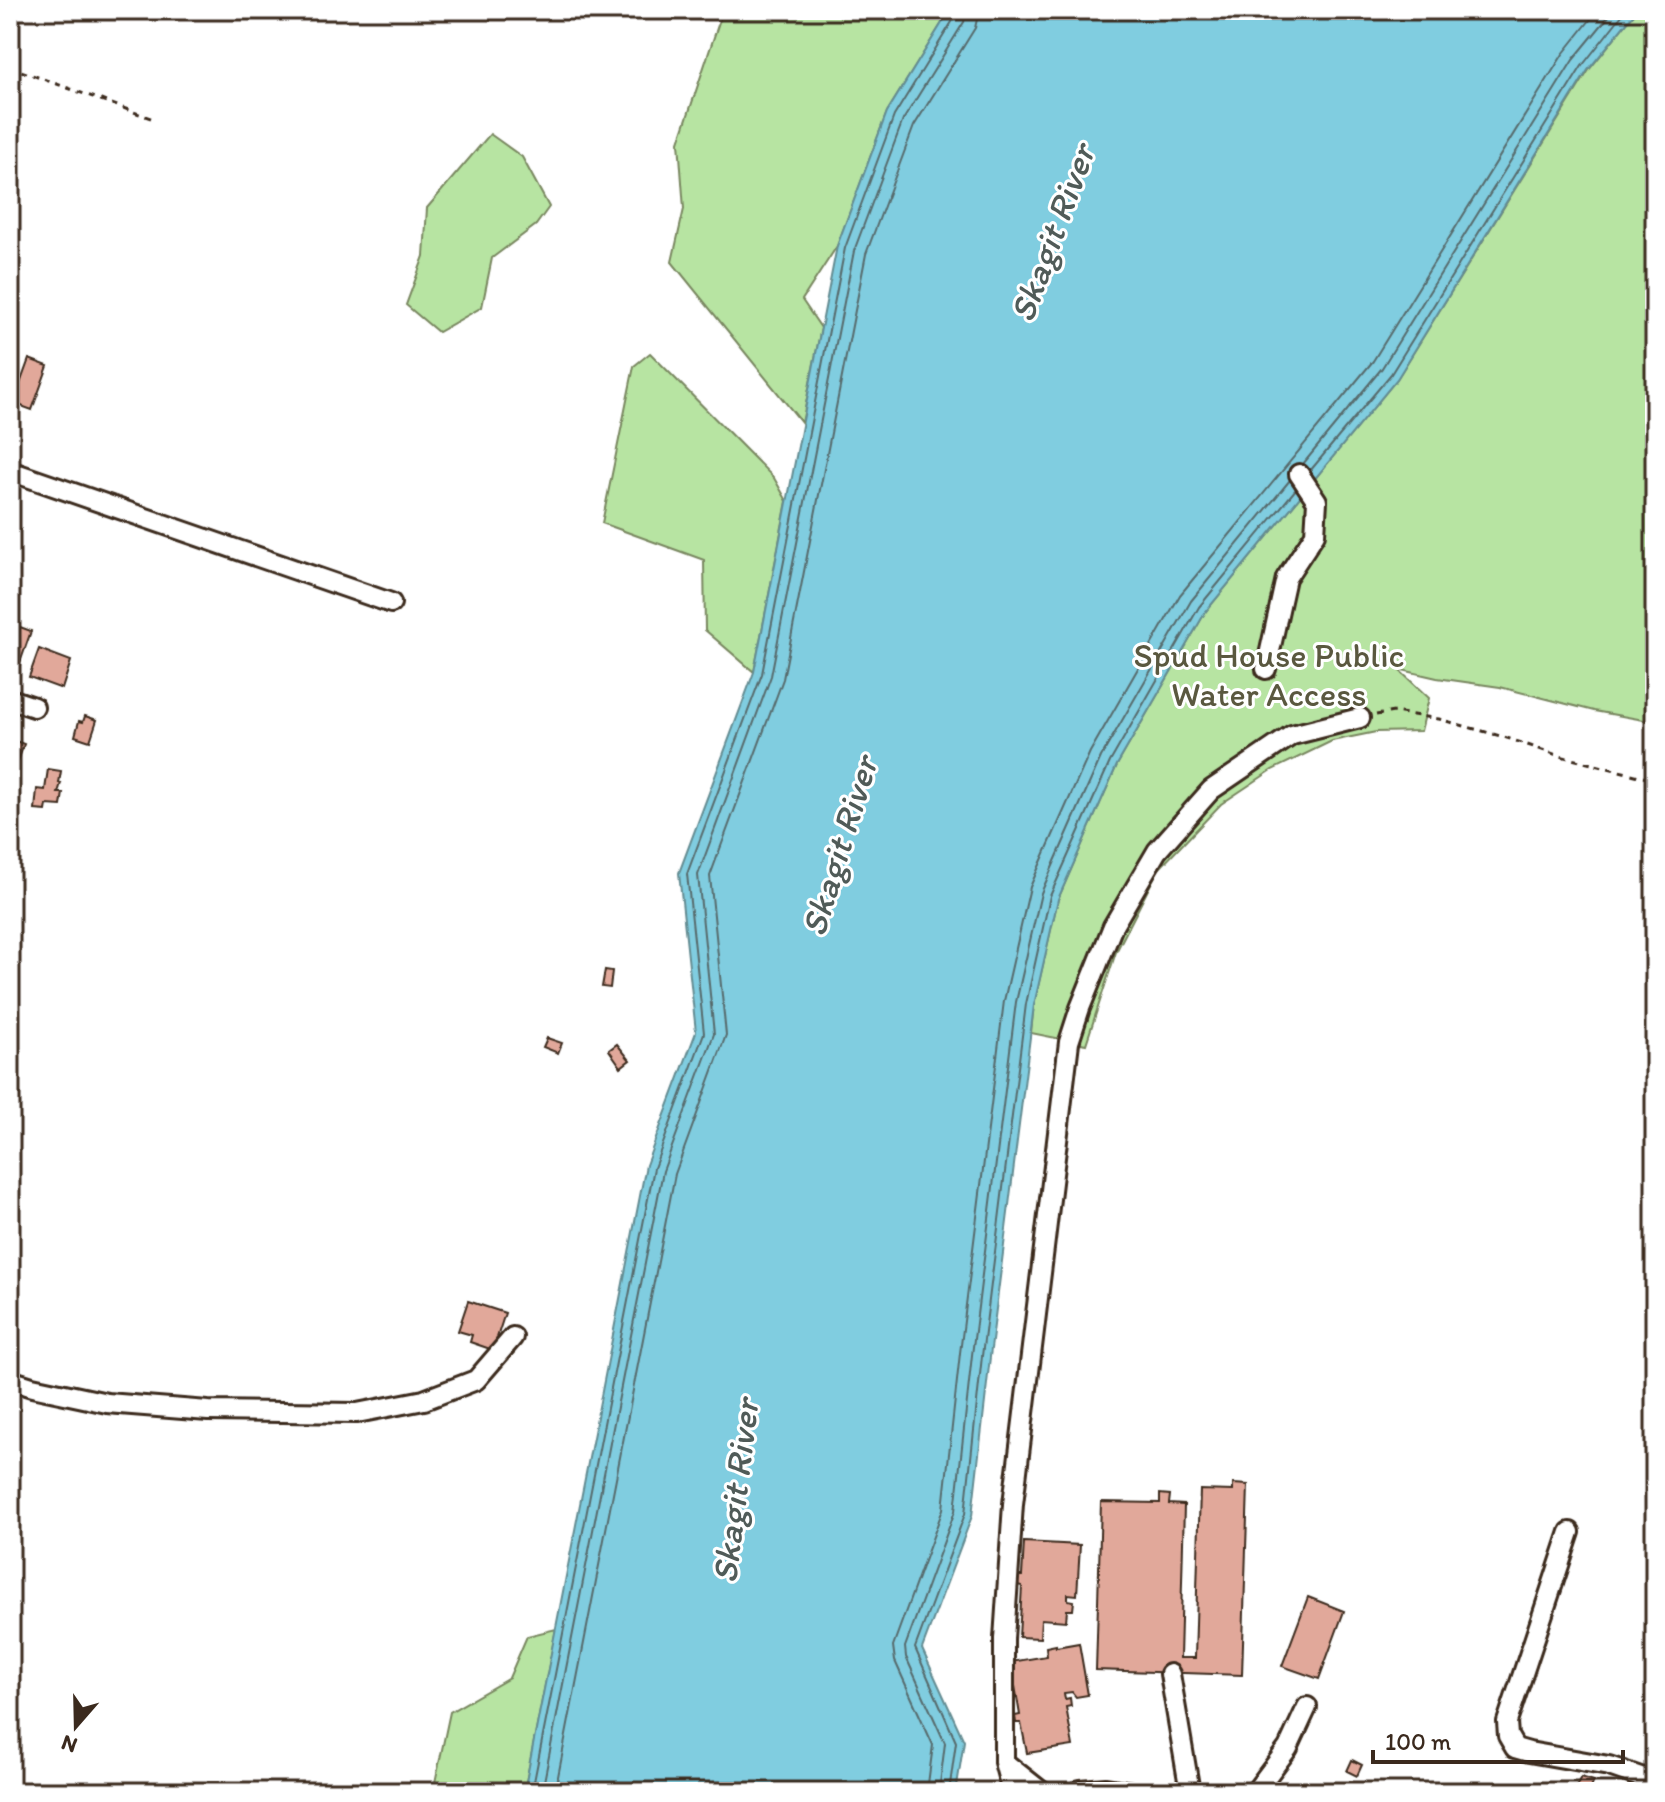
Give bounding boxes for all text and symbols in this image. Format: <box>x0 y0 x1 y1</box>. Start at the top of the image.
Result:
water label: Skagit River <box>1000 135 1105 327</box>
park label: Spud House Public Water Access <box>1134 635 1404 715</box>
water label: Skagit River <box>791 748 888 941</box>
water label: Skagit River <box>702 1393 768 1585</box>
north arrow <box>36 1686 116 1766</box>
scale bar <box>1373 1714 1623 1764</box>
text: 100 m <box>1385 1727 1451 1756</box>
text: N <box>58 1729 81 1760</box>

